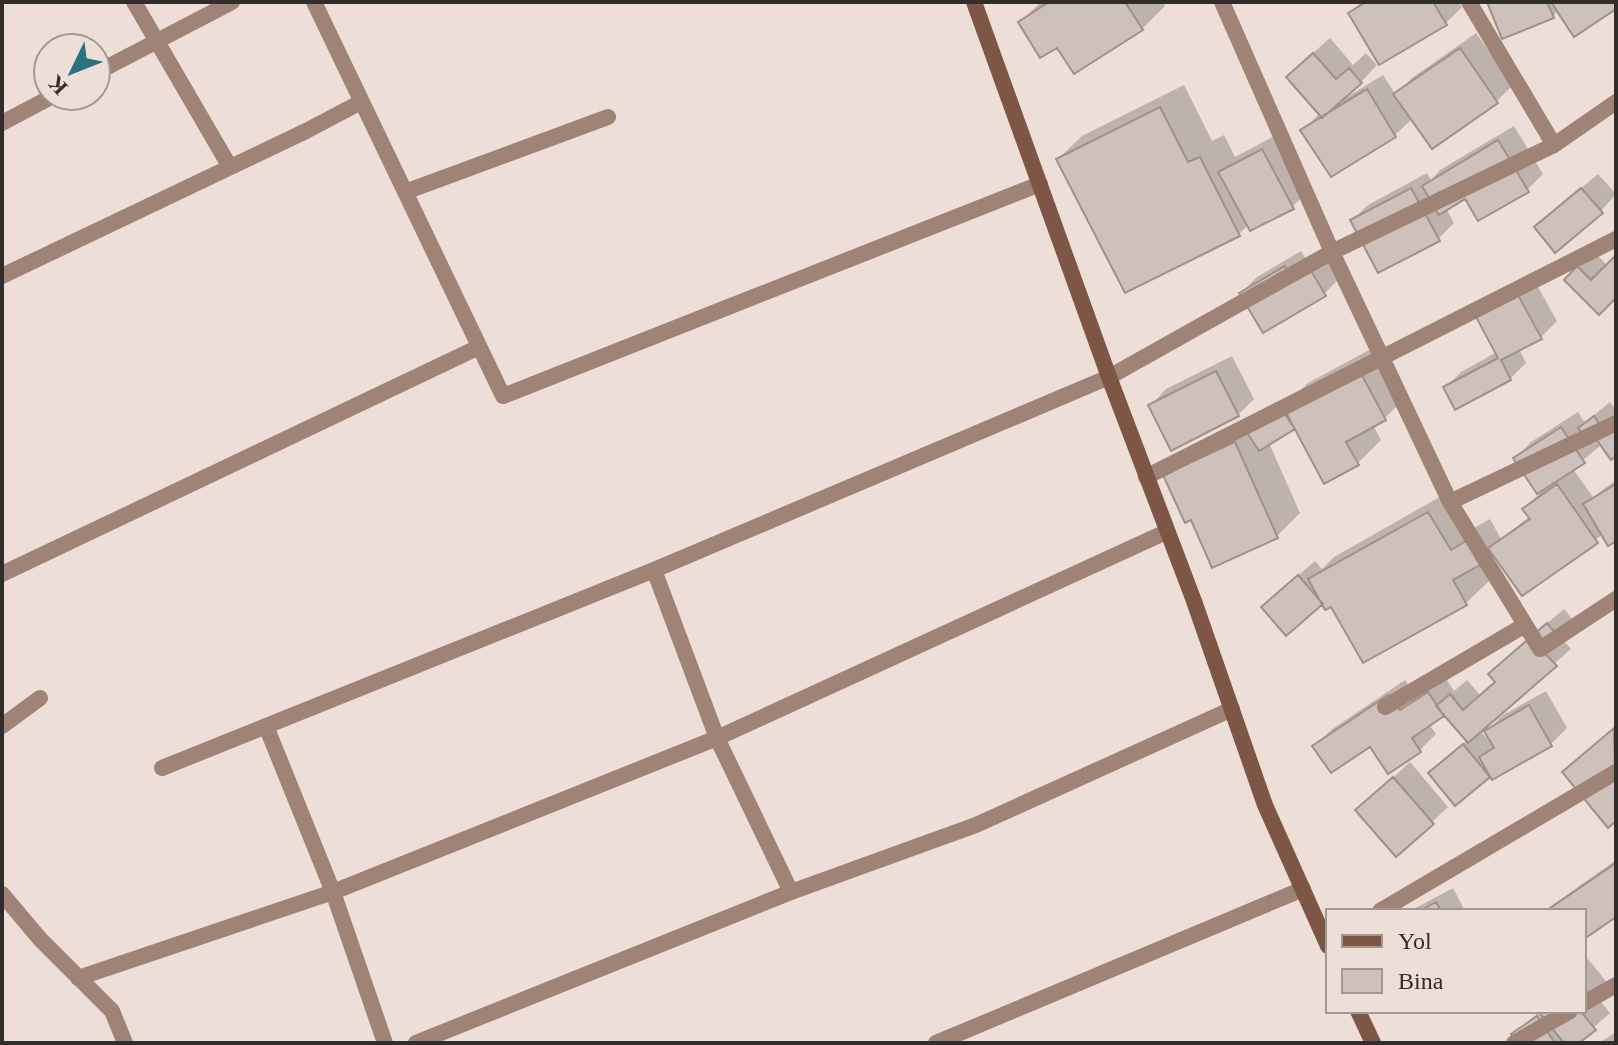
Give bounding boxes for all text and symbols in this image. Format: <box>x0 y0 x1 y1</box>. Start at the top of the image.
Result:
north arrow <box>32 32 112 112</box>
text: K <box>43 71 73 100</box>
legend <box>1326 909 1586 1013</box>
text: Yol <box>1398 928 1432 954</box>
text: Bina <box>1398 968 1444 994</box>

